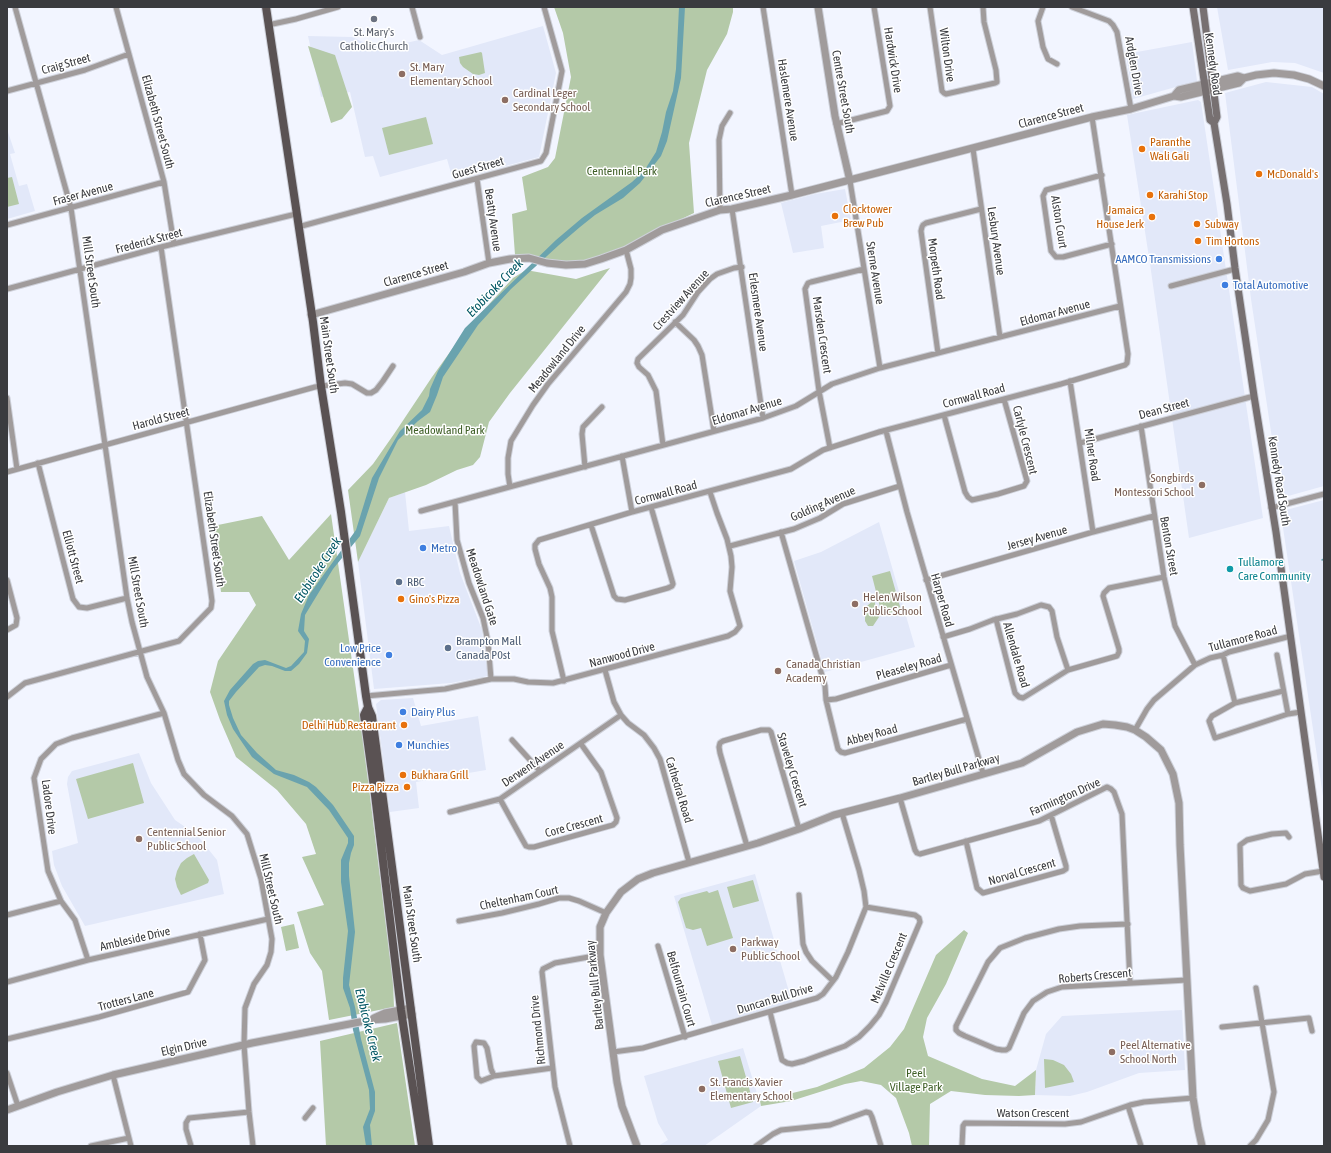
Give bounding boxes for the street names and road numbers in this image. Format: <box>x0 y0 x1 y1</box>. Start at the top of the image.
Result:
street label: Hardwick Drive <box>881 26 905 94</box>
street label: Wilton Drive <box>936 27 958 83</box>
street label: Kennedy Road <box>1201 32 1225 96</box>
street label: Ardglen Drive <box>1122 35 1146 97</box>
street label: Centre Street South <box>829 49 857 135</box>
street label: Craig Street <box>40 51 92 77</box>
street label: Haslemere Avenue <box>774 58 802 142</box>
street label: Elizabeth Street South <box>139 73 177 171</box>
street label: Clarence Street <box>1017 100 1085 132</box>
street label: Guest Street <box>450 154 506 182</box>
street label: Fraser Avenue <box>51 179 115 209</box>
street label: Clarence Street <box>704 181 772 211</box>
street label: Beatty Avenue <box>481 188 505 252</box>
street label: Alston Court <box>1048 194 1070 250</box>
street label: Lesbury Avenue <box>984 206 1008 276</box>
street label: Frederick Street <box>114 225 184 257</box>
street label: Mill Street South <box>79 235 103 309</box>
street label: Morpeth Road <box>925 237 947 301</box>
street label: Sterne Avenue <box>863 241 887 305</box>
street label: Clarence Street <box>382 258 450 290</box>
street label: Crestview Avenue <box>650 267 712 333</box>
street label: Erlesmere Avenue <box>745 272 771 352</box>
street label: Marsden Crescent <box>809 295 835 375</box>
street label: Eldomar Avenue <box>1018 297 1092 329</box>
street label: Main Street South <box>316 316 342 394</box>
street label: Meadowland Drive <box>525 322 589 396</box>
street label: Cornwall Road <box>941 381 1007 411</box>
street label: Eldomar Avenue <box>710 394 784 428</box>
street label: Dean Street <box>1137 395 1191 423</box>
street label: Harold Street <box>131 404 191 434</box>
street label: Carlyle Crescent <box>1009 404 1041 476</box>
street label: Milner Road <box>1081 428 1103 482</box>
street label: Kennedy Road South <box>1265 435 1293 527</box>
street label: Cornwall Road <box>633 478 699 508</box>
street label: Golding Avenue <box>788 483 858 525</box>
street label: Elizabeth Street South <box>200 490 228 588</box>
street label: Benton Street <box>1157 515 1181 577</box>
street label: Jersey Avenue <box>1005 523 1069 553</box>
street label: Elliott Street <box>59 529 87 585</box>
street label: Meadowland Gate <box>463 547 501 627</box>
street label: Mill Street South <box>125 555 151 629</box>
street label: Harper Road <box>927 571 957 629</box>
street label: Allendale Road <box>1000 620 1032 690</box>
street label: Tullamore Road <box>1207 623 1279 655</box>
street label: Nanwood Drive <box>588 639 656 671</box>
street label: Pleaseley Road <box>875 651 943 683</box>
street label: Abbey Road <box>845 721 899 749</box>
street label: Staveley Crescent <box>774 731 810 809</box>
street label: Derwent Avenue <box>499 738 567 790</box>
street label: Bartley Bull Parkway <box>911 751 1001 789</box>
street label: Cathedral Road <box>662 755 696 825</box>
street label: Farmington Drive <box>1027 775 1103 819</box>
street label: Ladore Drive <box>38 779 60 835</box>
street label: Core Crescent <box>543 811 605 841</box>
street label: Mill Street South <box>256 852 286 926</box>
street label: Norval Crescent <box>987 856 1057 888</box>
street label: Cheltenham Court <box>478 883 560 913</box>
street label: Main Street South <box>399 885 425 963</box>
street label: Ambleside Drive <box>98 924 172 954</box>
street label: Melville Crescent <box>868 930 910 1006</box>
street label: Bartley Bull Parkway <box>583 939 607 1031</box>
street label: Belfountain Court <box>663 950 699 1028</box>
street label: Roberts Crescent <box>1058 966 1132 986</box>
street label: Duncan Bull Drive <box>735 981 815 1017</box>
street label: Trotters Lane <box>97 986 155 1014</box>
street label: Richmond Drive <box>527 995 549 1065</box>
street label: Elgin Drive <box>160 1035 208 1059</box>
street label: Watson Crescent <box>997 1106 1069 1120</box>

